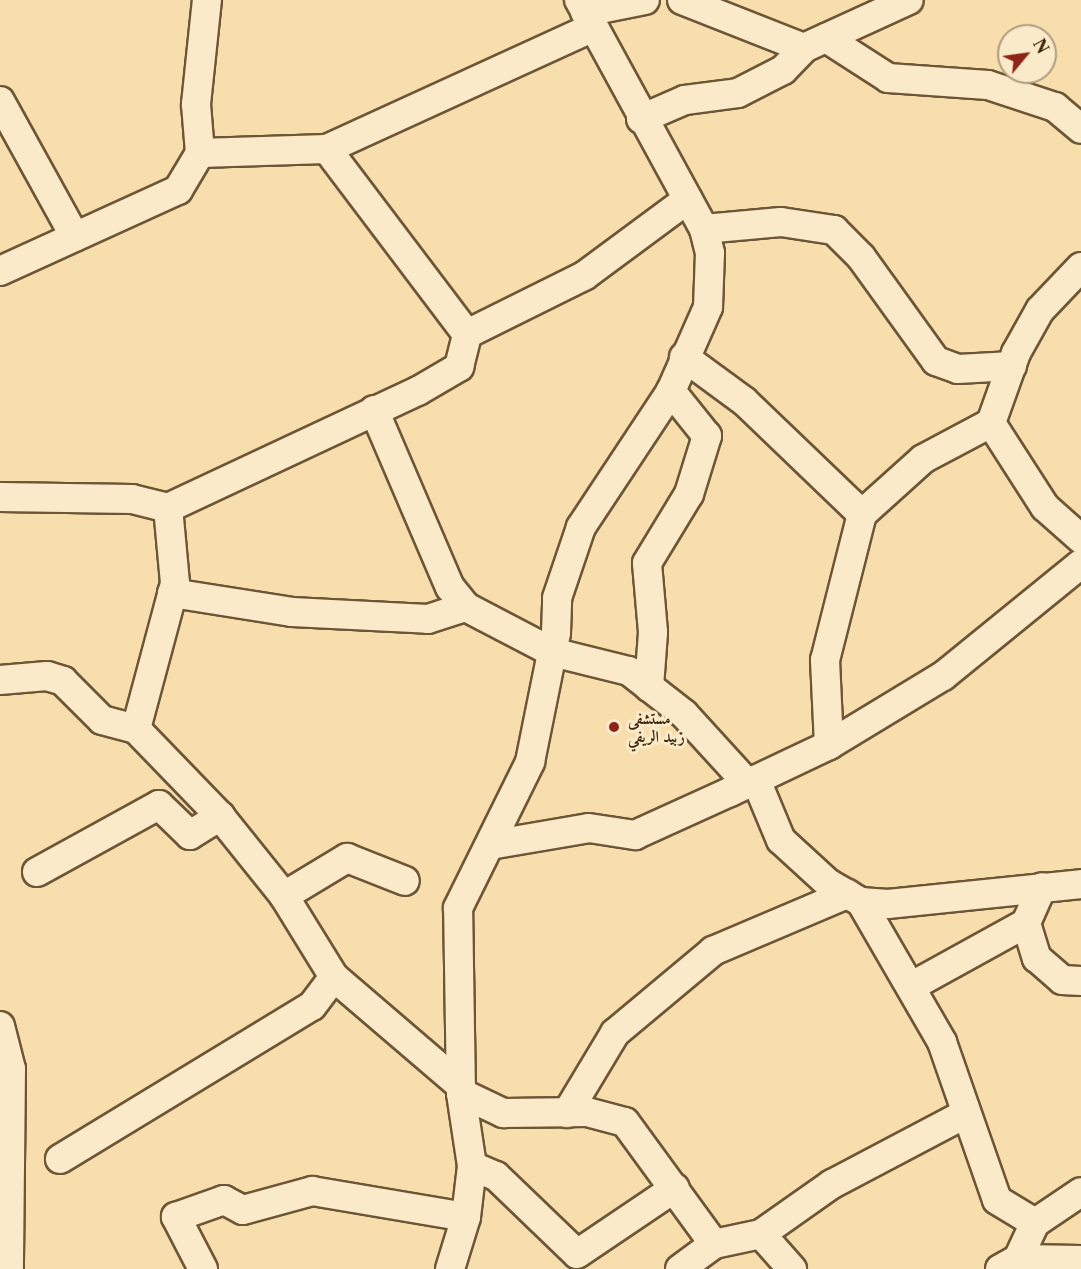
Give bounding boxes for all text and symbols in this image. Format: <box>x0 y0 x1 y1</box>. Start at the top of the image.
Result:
north arrow <box>997 24 1057 84</box>
text: N <box>1029 35 1053 57</box>
place label: مستشفى زبيد الريفي <box>628 708 685 746</box>
marker: مستشفى زبيد الريفي <box>605 718 623 736</box>

